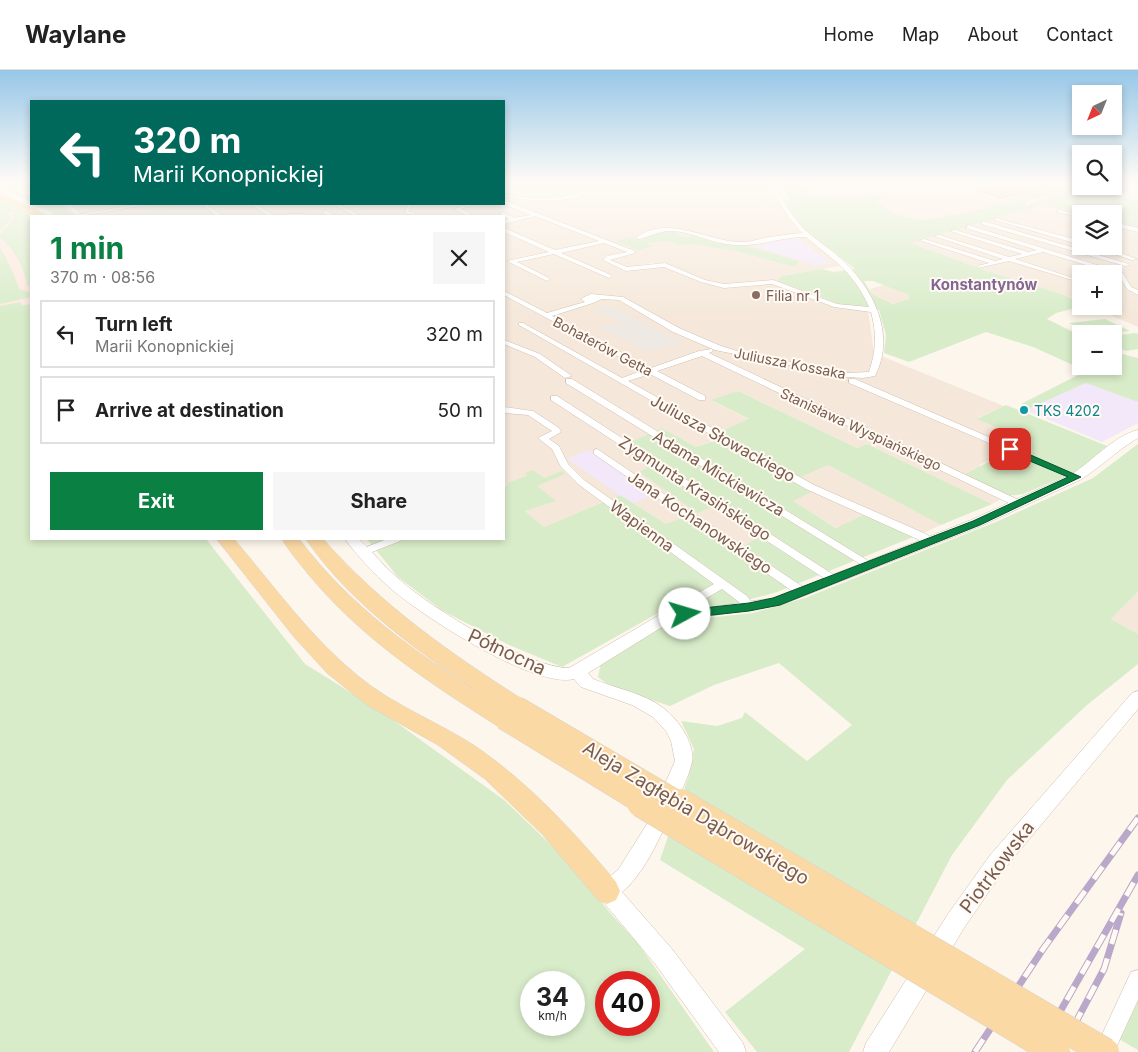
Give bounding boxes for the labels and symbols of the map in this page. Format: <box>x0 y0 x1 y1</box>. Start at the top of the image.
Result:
north arrow <box>1072 85 1122 135</box>
district label: Konstantynów <box>931 275 1038 294</box>
place label: Filia nr 1 <box>766 287 819 304</box>
marker: Filia nr 1 <box>750 289 762 301</box>
street label: Bohaterów Getta <box>550 313 656 379</box>
street label: Juliusza Kossaka <box>733 344 847 382</box>
street label: Stanisława Wyspiańskiego <box>778 384 944 474</box>
street label: Juliusza Słowackiego <box>647 390 799 486</box>
place label: TKS 4202 <box>1034 402 1100 419</box>
marker: TKS 4202 <box>1018 404 1030 416</box>
street label: Adama Mickiewicza <box>649 426 789 520</box>
pin <box>989 428 1031 470</box>
street label: Zygmunta Krasińskiego <box>615 431 775 545</box>
street label: Jana Kochanowskiego <box>624 466 776 578</box>
street label: Wapienna <box>606 496 678 556</box>
position arrow <box>658 587 710 639</box>
street label: Północna <box>464 624 550 680</box>
street label: Aleja Zagłębia Dąbrowskiego <box>579 736 813 890</box>
street label: Piotrkowska <box>955 816 1039 918</box>
speed limit sign: 40 <box>595 971 660 1036</box>

